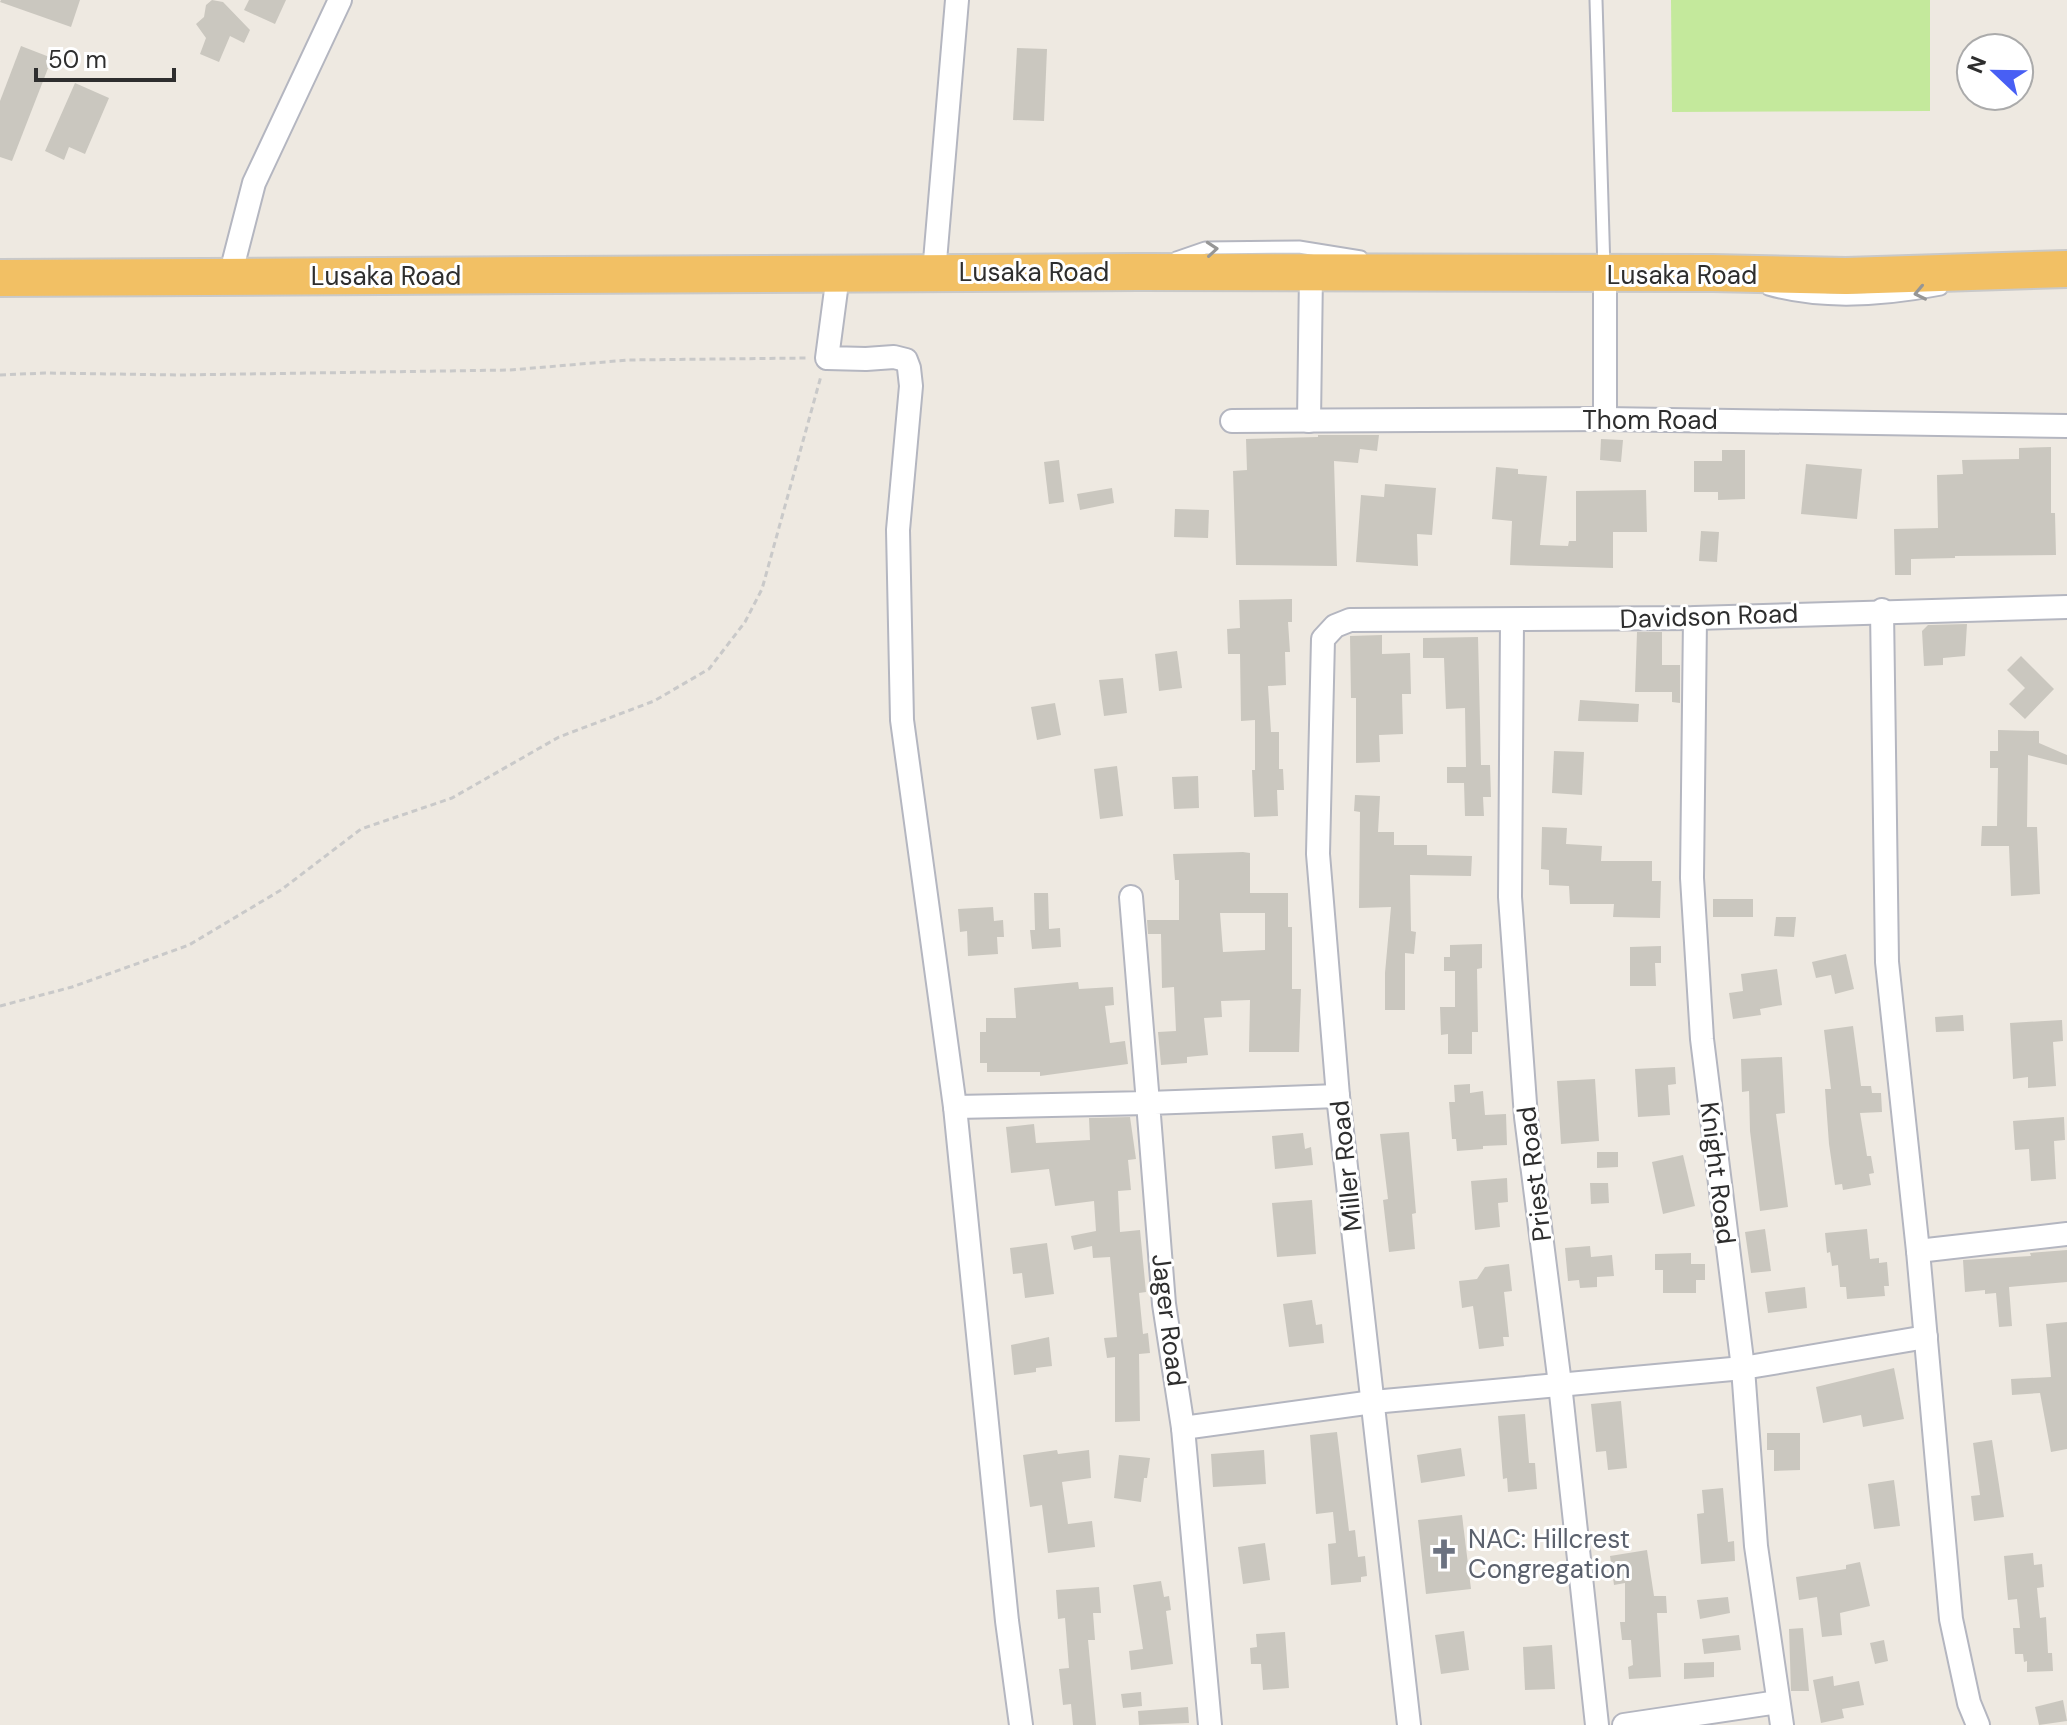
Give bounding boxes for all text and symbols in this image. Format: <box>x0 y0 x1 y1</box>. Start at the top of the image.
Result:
scale bar <box>36 32 174 82</box>
north arrow <box>1955 32 2035 112</box>
text: 50 m <box>48 44 107 75</box>
text: N <box>1960 52 1993 78</box>
one-way arrow <box>1206 241 1219 258</box>
street label: Lusaka Road <box>959 255 1109 289</box>
street label: Lusaka Road <box>1607 258 1757 292</box>
street label: Lusaka Road <box>311 259 461 293</box>
one-way arrow <box>1913 284 1927 301</box>
street label: Thom Road <box>1582 403 1718 437</box>
street label: Davidson Road <box>1619 596 1799 636</box>
street label: Miller Road <box>1322 1099 1370 1233</box>
street label: Knight Road <box>1692 1100 1744 1246</box>
street label: Priest Road <box>1509 1105 1559 1243</box>
street label: Jager Road <box>1144 1252 1194 1388</box>
place label: NAC: Hillcrest Congregation <box>1468 1522 1630 1586</box>
church icon: NAC: Hillcrest Congregation <box>1427 1537 1461 1571</box>

